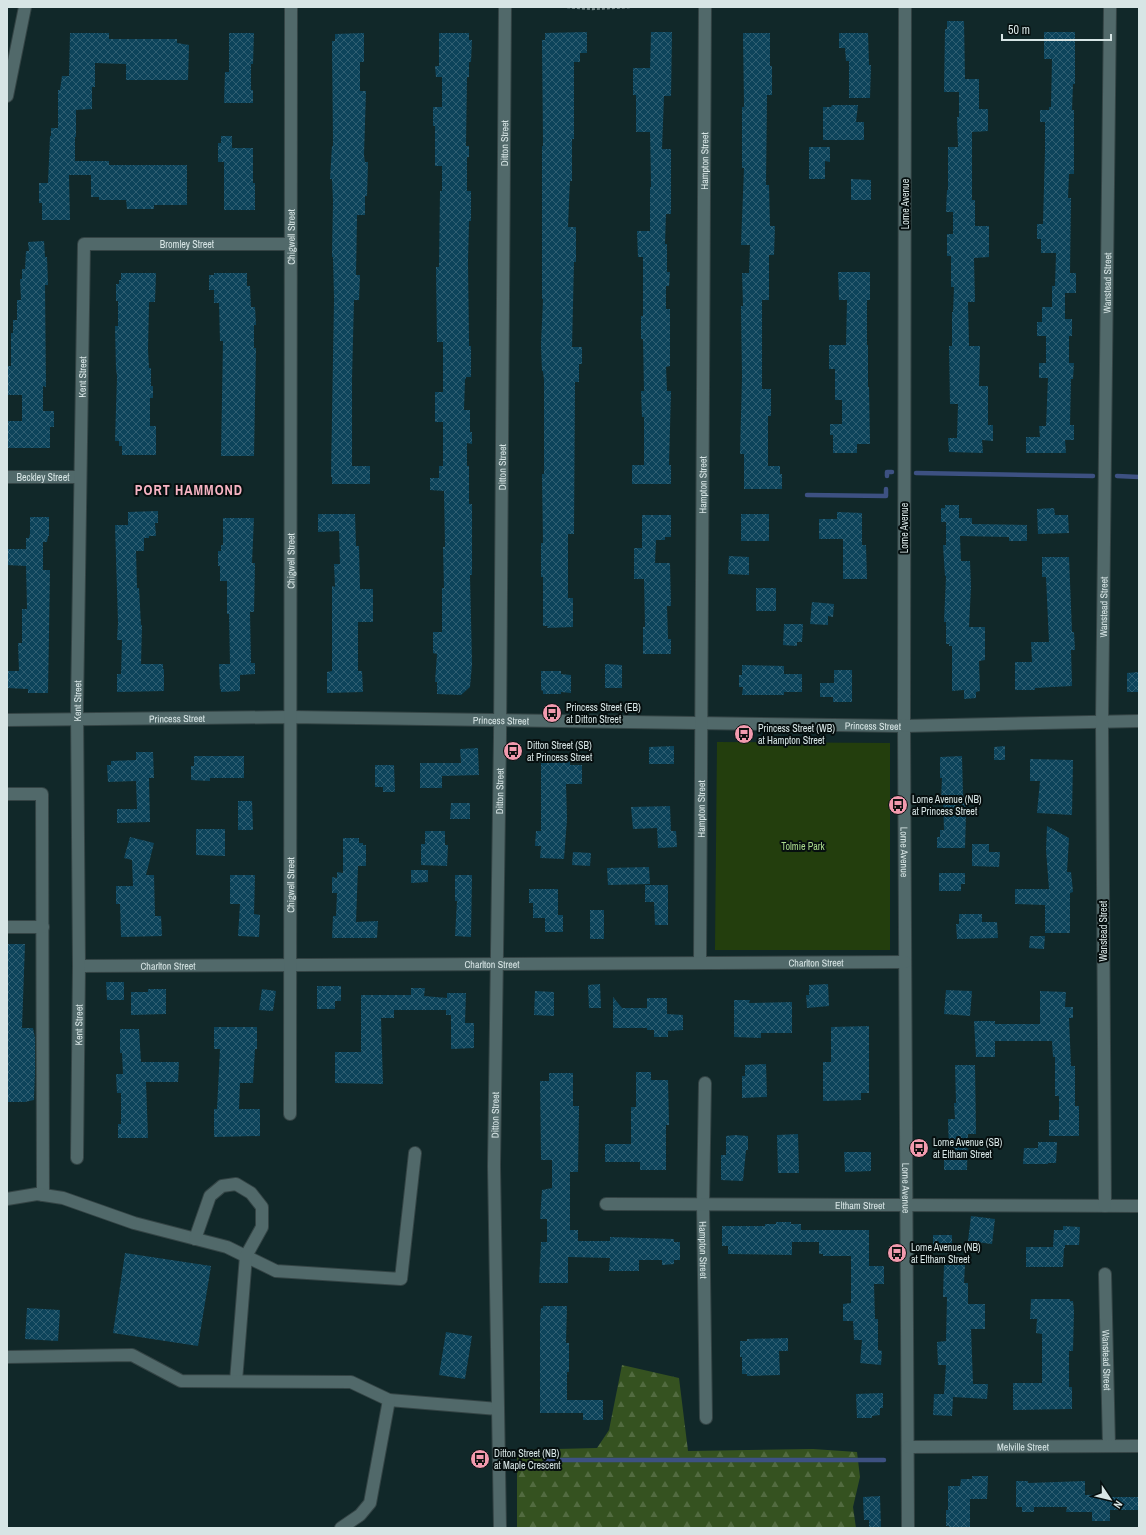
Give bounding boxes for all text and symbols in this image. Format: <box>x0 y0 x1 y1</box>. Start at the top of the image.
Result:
scale bar <box>1002 16 1111 42</box>
text: 50 m <box>1008 22 1030 38</box>
street label: Ditton Street <box>497 119 511 166</box>
street label: Hampton Street <box>698 132 711 190</box>
street label: Lorne Avenue <box>899 178 912 229</box>
street label: Chigwell Street <box>284 208 297 265</box>
street label: Bromley Street <box>160 238 215 251</box>
street label: Wanstead Street <box>1100 252 1114 314</box>
street label: Kent Street <box>75 356 89 398</box>
street label: Ditton Street <box>495 443 509 490</box>
street label: Hampton Street <box>696 456 709 514</box>
street label: Beckley Street <box>17 471 70 484</box>
district label: PORT HAMMOND <box>135 481 243 499</box>
street label: Lorne Avenue <box>898 502 911 553</box>
street label: Chigwell Street <box>284 532 297 589</box>
street label: Wanstead Street <box>1096 576 1110 638</box>
street label: Kent Street <box>70 680 84 722</box>
place label: Princess Street (EB) at Ditton Street <box>566 701 641 726</box>
bus stop icon: Princess Street (EB) at Ditton Street <box>541 702 563 724</box>
street label: Princess Street <box>149 711 206 725</box>
street label: Princess Street <box>473 713 530 727</box>
street label: Princess Street <box>845 719 902 732</box>
place label: Princess Street (WB) at Hampton Street <box>758 722 835 747</box>
bus stop icon: Princess Street (WB) at Hampton Street <box>733 723 755 745</box>
place label: Ditton Street (SB) at Princess Street <box>527 739 593 764</box>
bus stop icon: Ditton Street (SB) at Princess Street <box>502 740 524 762</box>
street label: Ditton Street <box>492 767 506 814</box>
street label: Hampton Street <box>694 780 707 838</box>
place label: Lorne Avenue (NB) at Princess Street <box>912 793 982 818</box>
bus stop icon: Lorne Avenue (NB) at Princess Street <box>887 794 909 816</box>
street label: Lorne Avenue <box>898 827 911 878</box>
park label: Tolmie Park <box>781 840 826 853</box>
street label: Chigwell Street <box>284 856 297 913</box>
street label: Wanstead Street <box>1097 900 1110 961</box>
street label: Charlton Street <box>788 956 844 969</box>
street label: Charlton Street <box>464 957 520 971</box>
street label: Charlton Street <box>140 959 196 972</box>
street label: Kent Street <box>72 1004 85 1046</box>
street label: Ditton Street <box>488 1091 502 1138</box>
place label: Lorne Avenue (SB) at Eltham Street <box>933 1136 1002 1161</box>
bus stop icon: Lorne Avenue (SB) at Eltham Street <box>908 1137 930 1159</box>
street label: Lorne Avenue <box>900 1163 913 1214</box>
street label: Eltham Street <box>835 1198 886 1212</box>
street label: Hampton Street <box>697 1221 711 1280</box>
place label: Lorne Avenue (NB) at Eltham Street <box>911 1241 981 1266</box>
bus stop icon: Lorne Avenue (NB) at Eltham Street <box>886 1242 908 1264</box>
street label: Wanstead Street <box>1100 1329 1114 1391</box>
street label: Melville Street <box>997 1440 1050 1453</box>
place label: Ditton Street (NB) at Maple Crescent <box>494 1447 561 1472</box>
bus stop icon: Ditton Street (NB) at Maple Crescent <box>469 1448 491 1470</box>
north arrow <box>1090 1479 1130 1519</box>
text: N <box>1111 1498 1126 1511</box>

